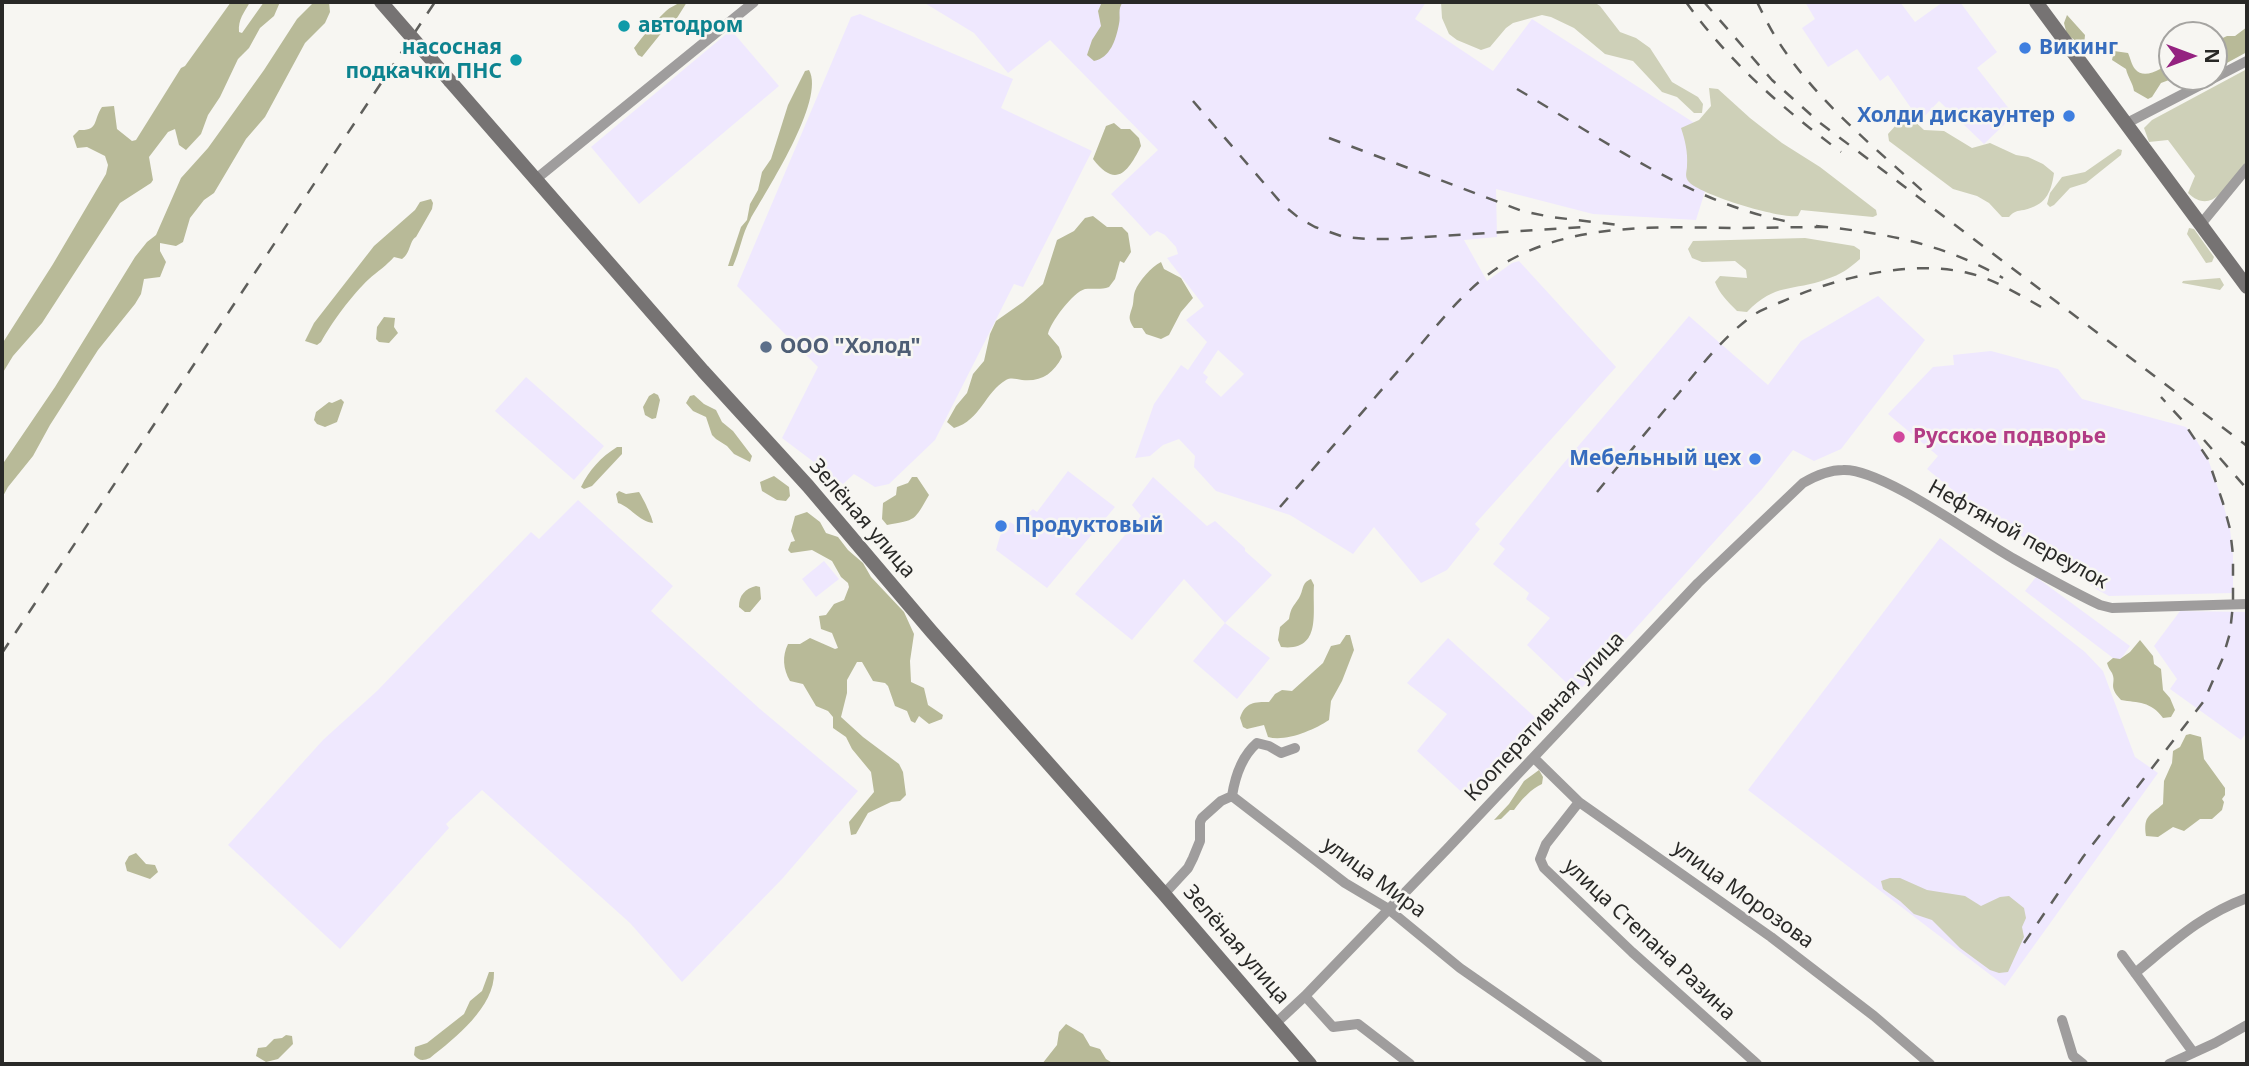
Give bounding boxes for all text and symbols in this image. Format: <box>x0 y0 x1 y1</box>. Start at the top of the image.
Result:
place label: автодром <box>638 13 743 39</box>
marker: автодром <box>616 18 632 34</box>
north arrow <box>2158 21 2228 91</box>
place label: насосная подкачки ПНС <box>345 35 502 85</box>
place label: Викинг <box>2039 35 2118 61</box>
marker: Викинг <box>2017 40 2033 56</box>
text: N <box>2199 48 2225 64</box>
marker: насосная подкачки ПНС <box>508 52 524 68</box>
place label: Холди дискаунтер <box>1857 103 2055 129</box>
marker: Холди дискаунтер <box>2061 108 2077 124</box>
place label: ООО "Холод" <box>780 334 921 360</box>
marker: ООО "Холод" <box>758 339 774 355</box>
place label: Русское подворье <box>1913 424 2106 450</box>
marker: Русское подворье <box>1891 429 1907 445</box>
place label: Мебельный цех <box>1569 446 1741 472</box>
marker: Мебельный цех <box>1747 451 1763 467</box>
street label: Зелёная улица <box>804 454 920 584</box>
street label: Нефтяной переулок <box>1924 475 2112 595</box>
place label: Продуктовый <box>1015 513 1164 539</box>
marker: Продуктовый <box>993 518 1009 534</box>
street label: Кооперативная улица <box>1460 627 1630 807</box>
street label: улица Мира <box>1317 832 1431 924</box>
street label: улица Морозова <box>1668 835 1818 955</box>
street label: улица Степана Разина <box>1558 854 1740 1026</box>
street label: Зелёная улица <box>1178 880 1294 1010</box>

